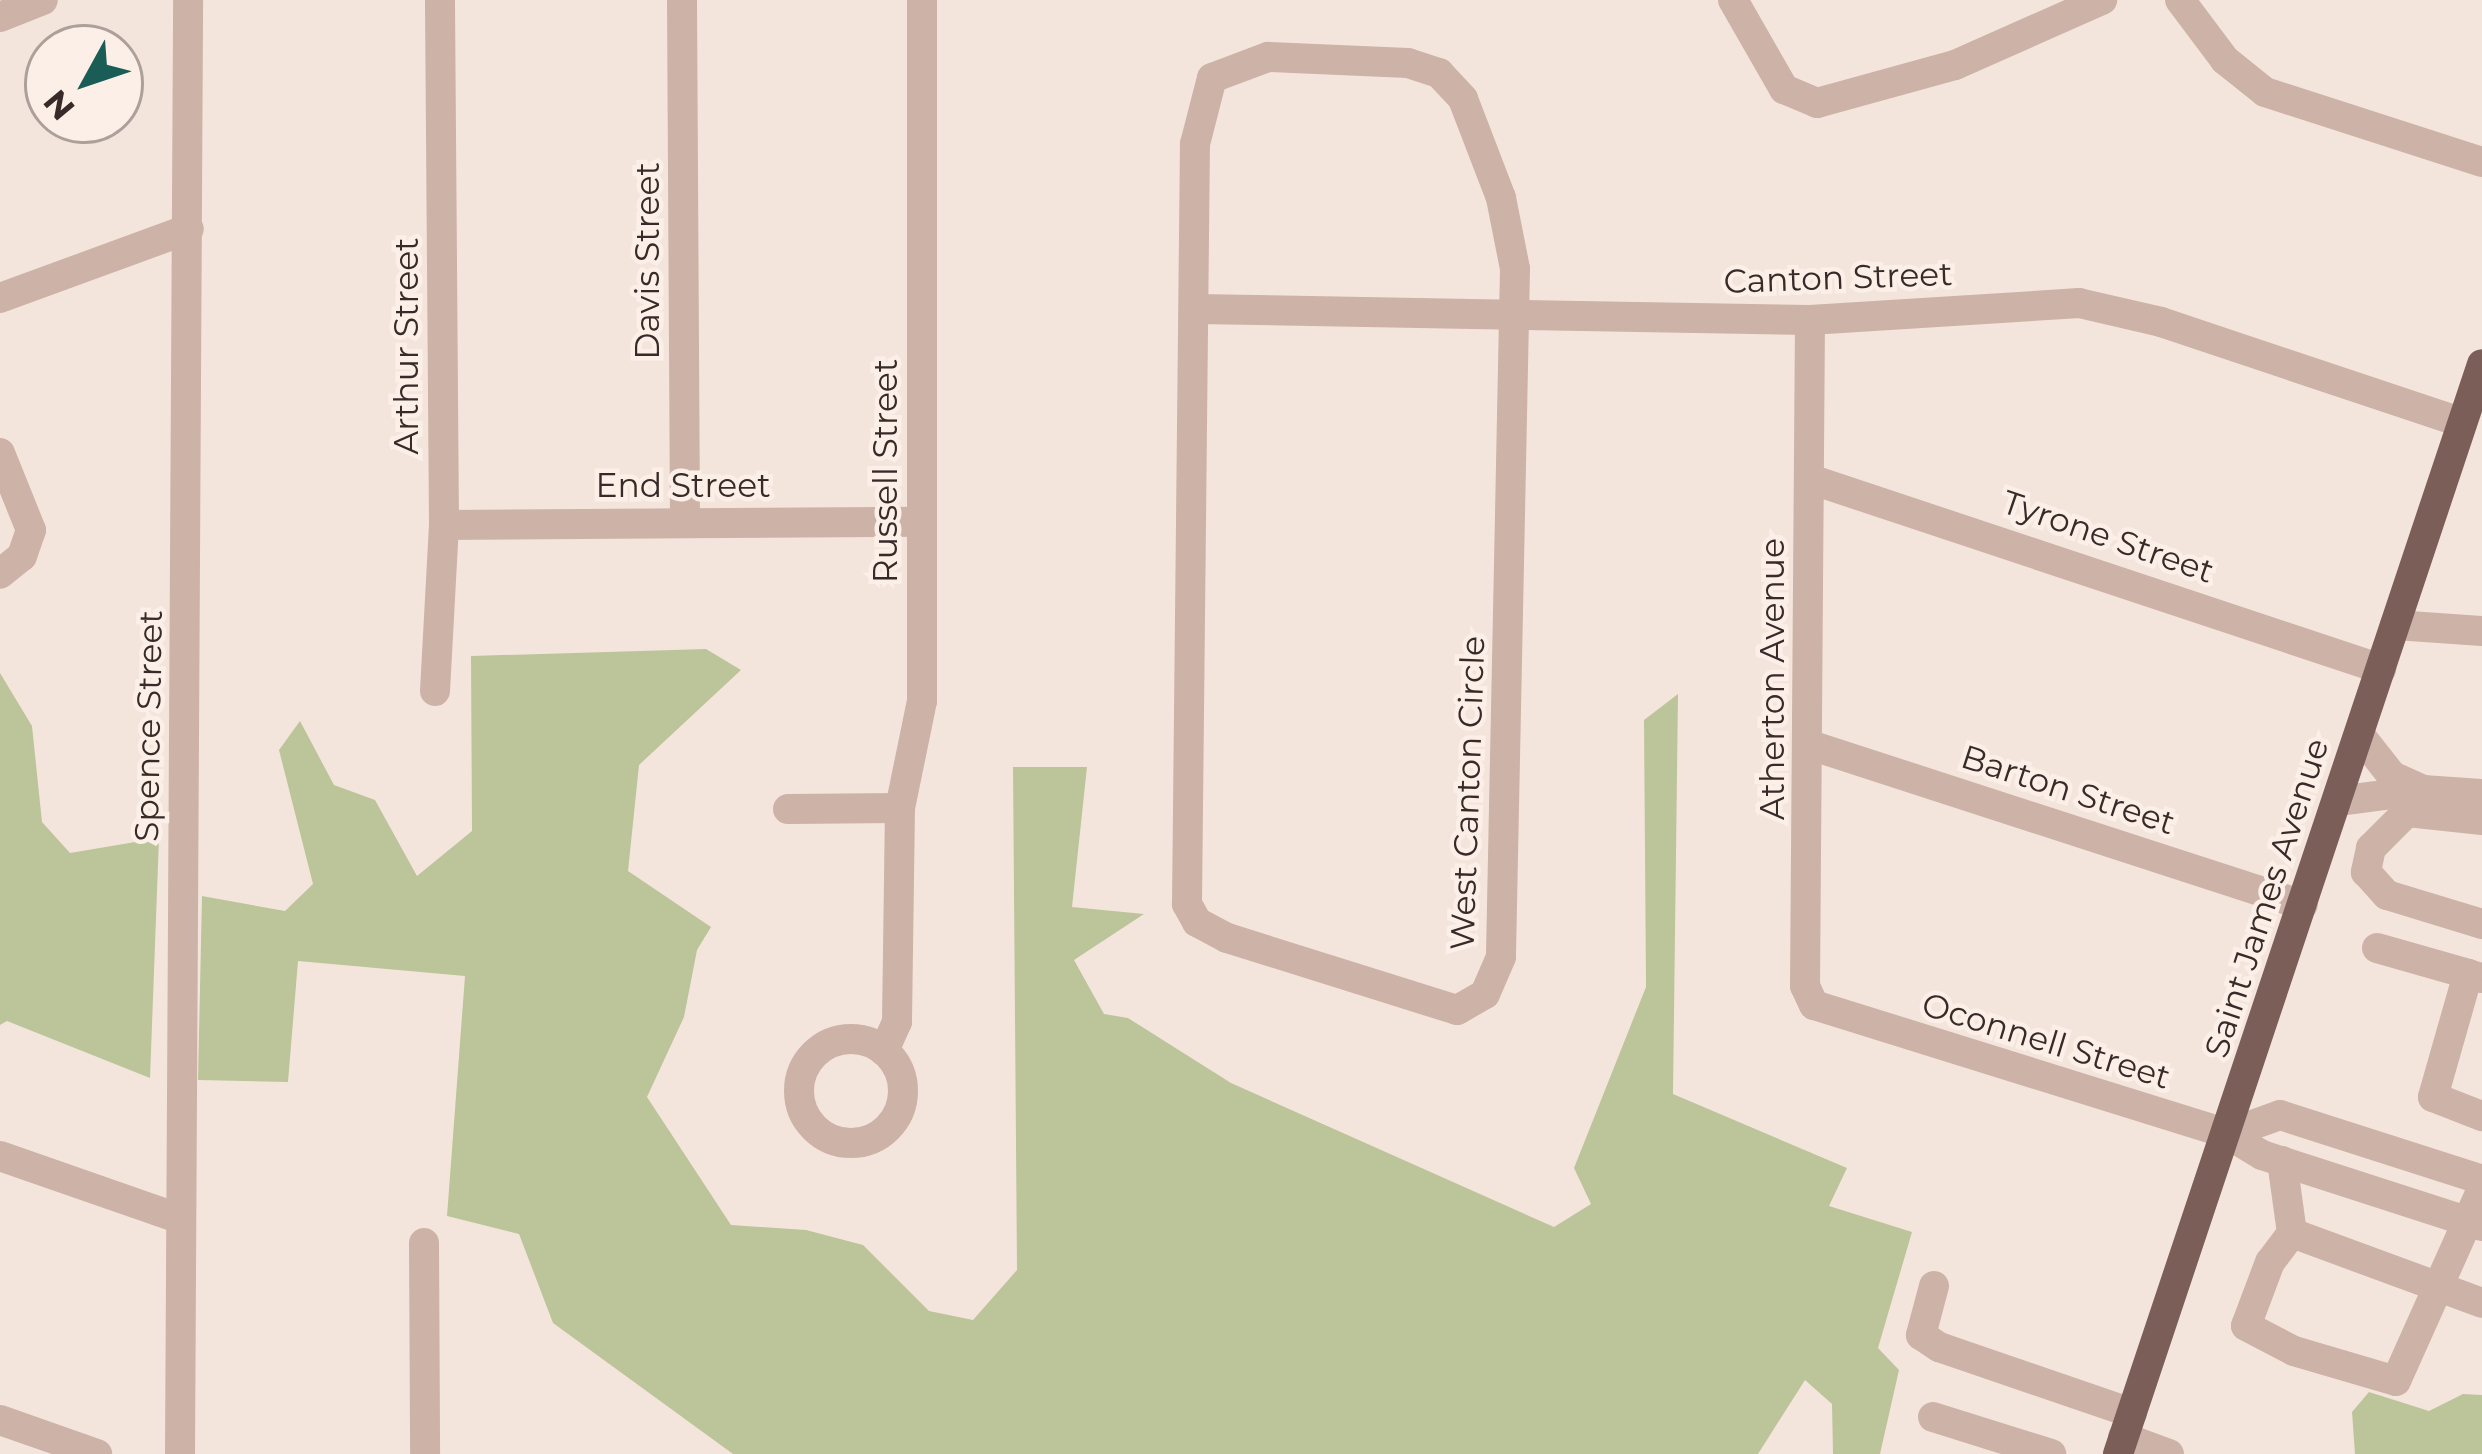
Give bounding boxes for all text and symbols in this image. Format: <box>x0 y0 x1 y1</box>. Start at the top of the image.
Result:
north arrow <box>24 24 144 144</box>
text: N <box>35 82 83 128</box>
street label: Davis Street <box>628 162 668 360</box>
street label: Arthur Street <box>387 238 427 454</box>
street label: Canton Street <box>1723 254 1953 302</box>
street label: Russell Street <box>866 359 906 583</box>
street label: End Street <box>595 466 771 506</box>
street label: Tyrone Street <box>1997 482 2219 592</box>
street label: Atherton Avenue <box>1753 538 1793 820</box>
street label: Spence Street <box>127 610 171 842</box>
street label: West Canton Circle <box>1443 635 1493 951</box>
street label: Saint James Avenue <box>2197 733 2337 1063</box>
street label: Barton Street <box>1956 737 2180 843</box>
street label: Oconnell Street <box>1917 984 2175 1098</box>

